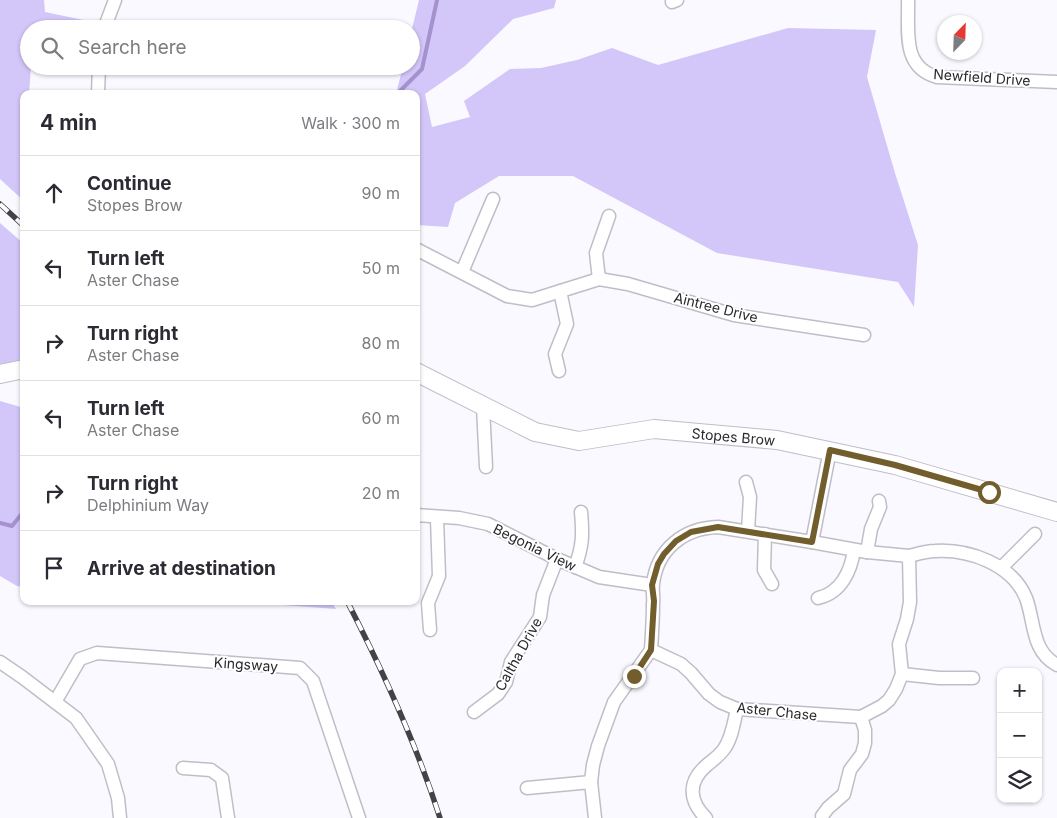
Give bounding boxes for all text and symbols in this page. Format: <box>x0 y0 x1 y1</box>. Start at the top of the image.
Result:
north arrow <box>937 15 982 60</box>
search box <box>20 20 420 75</box>
icon: search <box>38 34 66 62</box>
text: Search here <box>78 36 187 59</box>
street label: Newfield Drive <box>933 65 1031 89</box>
text: 4 min <box>40 110 97 135</box>
text: Walk · 300 m <box>301 113 400 133</box>
text: Continue <box>87 172 172 195</box>
icon: ahead <box>40 179 68 207</box>
text: 90 m <box>361 183 400 203</box>
text: Stopes Brow <box>87 195 183 215</box>
text: Turn left <box>87 247 165 270</box>
icon: left <box>40 254 68 282</box>
text: 50 m <box>362 258 400 278</box>
text: Aster Chase <box>87 270 179 290</box>
street label: Aintree Drive <box>672 288 760 326</box>
text: Turn right <box>87 322 178 345</box>
icon: right <box>40 329 68 357</box>
text: 80 m <box>361 333 400 353</box>
text: Aster Chase <box>87 345 179 365</box>
text: Turn left <box>87 397 165 420</box>
icon: left <box>40 404 68 432</box>
text: 60 m <box>361 408 400 428</box>
text: Aster Chase <box>87 420 179 440</box>
street label: Stopes Brow <box>691 424 776 448</box>
text: Turn right <box>87 472 178 495</box>
icon: right <box>40 479 68 507</box>
route start <box>978 481 1001 504</box>
text: 20 m <box>362 483 400 503</box>
text: Delphinium Way <box>87 495 209 515</box>
street label: Begonia View <box>491 520 579 574</box>
icon: arrive <box>40 554 68 582</box>
text: Arrive at destination <box>87 557 276 580</box>
street label: Caltha Drive <box>491 614 545 694</box>
street label: Kingsway <box>213 653 279 675</box>
route end <box>623 665 646 688</box>
map controls <box>997 668 1042 803</box>
button: + <box>997 668 1042 713</box>
street label: Aster Chase <box>736 698 818 724</box>
button: − <box>997 713 1042 758</box>
button: layers <box>997 758 1042 803</box>

